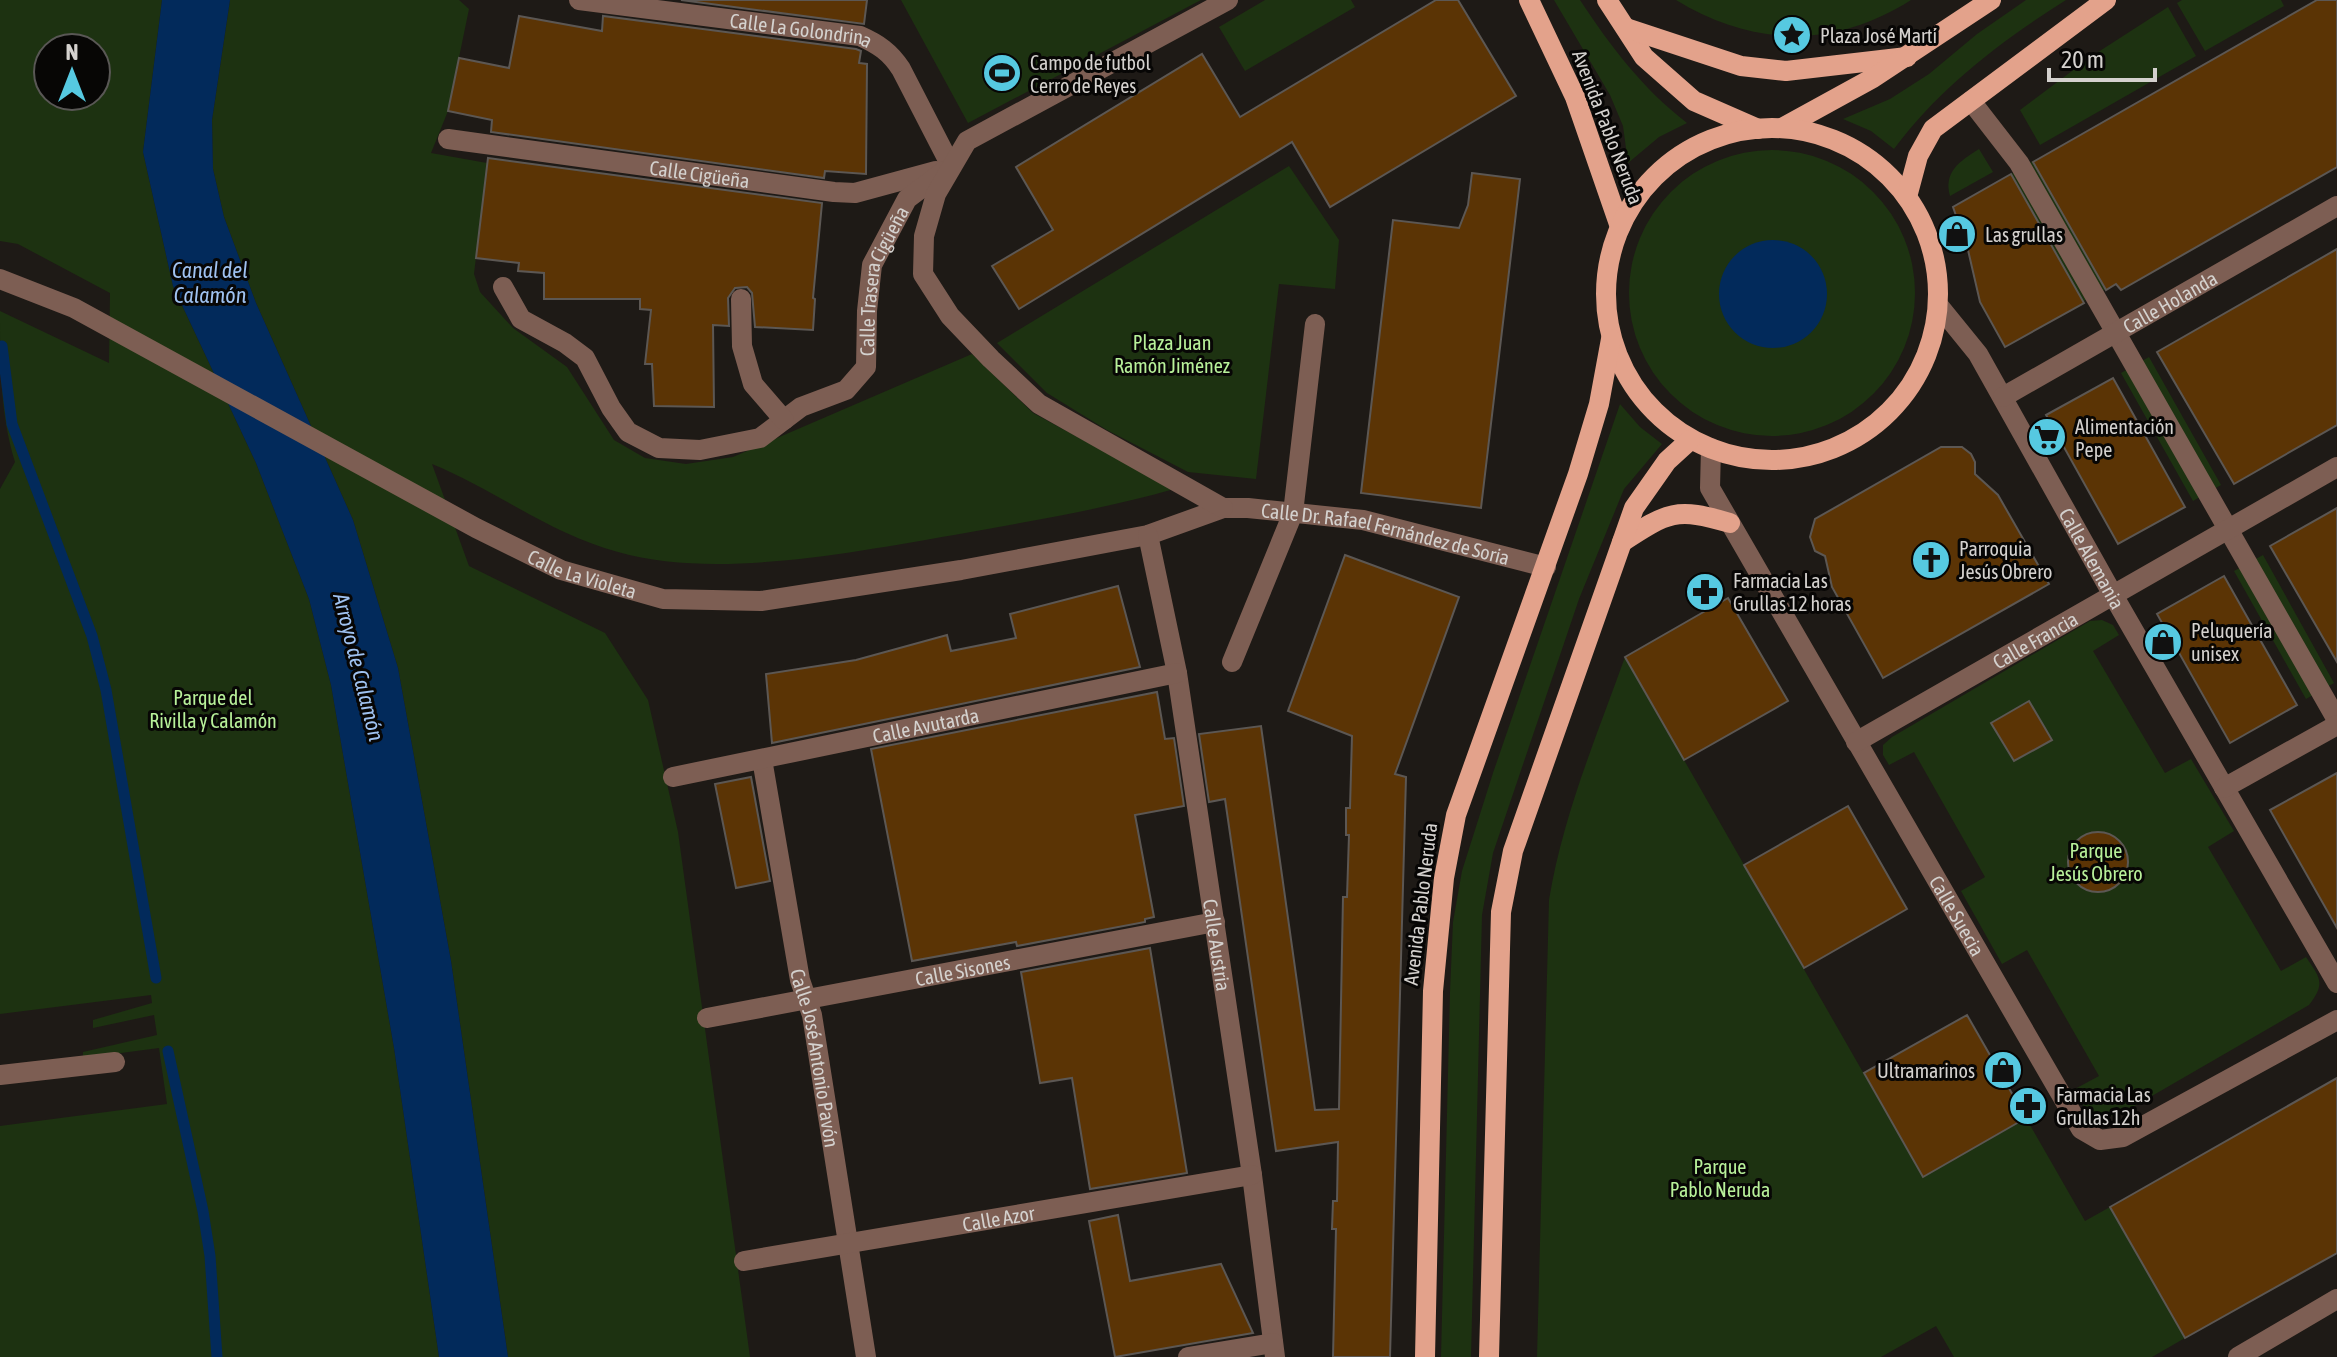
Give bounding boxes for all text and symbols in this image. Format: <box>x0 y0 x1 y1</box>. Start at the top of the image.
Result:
street label: Calle La Golondrina <box>728 8 877 52</box>
place icon: Plaza José Martí <box>1771 14 1813 56</box>
place label: Plaza José Martí <box>1820 24 1937 47</box>
north arrow <box>32 32 112 112</box>
scale bar <box>2049 32 2155 82</box>
text: N <box>66 39 78 65</box>
text: 20 m <box>2061 46 2104 73</box>
street label: Avenida Pablo Neruda <box>1568 47 1648 207</box>
place label: Campo de futbol Cerro de Reyes <box>1030 51 1151 97</box>
sports icon: Campo de futbol Cerro de Reyes <box>981 52 1023 94</box>
street label: Calle Cigüeña <box>648 155 751 192</box>
street label: Calle Trasera Cigüeña <box>855 202 913 356</box>
shop icon: Las grullas <box>1936 213 1978 255</box>
place label: Las grullas <box>1985 223 2063 246</box>
water label: Canal del Calamón <box>172 257 248 308</box>
street label: Calle Holanda <box>2119 266 2221 338</box>
park label: Plaza Juan Ramón Jiménez <box>1114 331 1230 377</box>
place label: Alimentación Pepe <box>2075 415 2174 461</box>
supermarket icon: Alimentación Pepe <box>2026 416 2068 458</box>
street label: Calle Dr. Rafael Fernández de Soria <box>1260 498 1512 569</box>
street label: Calle Alemania <box>2055 504 2130 613</box>
place label: Parroquia Jesús Obrero <box>1959 537 2052 583</box>
church icon: Parroquia Jesús Obrero <box>1910 539 1952 581</box>
street label: Calle La Violeta <box>524 544 639 602</box>
place label: Farmacia Las Grullas 12 horas <box>1733 569 1851 615</box>
pharmacy icon: Farmacia Las Grullas 12 horas <box>1684 571 1726 613</box>
water label: Arroyo de Calamón <box>328 589 390 744</box>
street label: Calle Francia <box>1988 606 2081 673</box>
place label: Peluquería unisex <box>2191 619 2273 665</box>
shop icon: Peluquería unisex <box>2142 621 2184 663</box>
park label: Parque del Rivilla y Calamón <box>149 686 277 732</box>
street label: Calle Avutarda <box>870 703 981 747</box>
street label: Avenida Pablo Neruda <box>1399 822 1441 986</box>
park label: Parque Jesús Obrero <box>2049 839 2143 885</box>
street label: Calle Suecia <box>1925 871 1990 960</box>
street label: Calle Austria <box>1199 897 1236 993</box>
street label: Calle Sisones <box>913 950 1012 990</box>
street label: Calle José Antonio Pavón <box>787 967 844 1149</box>
shop icon: Ultramarinos <box>1982 1049 2024 1091</box>
place label: Ultramarinos <box>1877 1059 1975 1082</box>
place label: Farmacia Las Grullas 12h <box>2056 1083 2151 1129</box>
pharmacy icon: Farmacia Las Grullas 12h <box>2007 1085 2049 1127</box>
park label: Parque Pablo Neruda <box>1670 1155 1770 1201</box>
street label: Calle Azor <box>961 1200 1037 1235</box>

